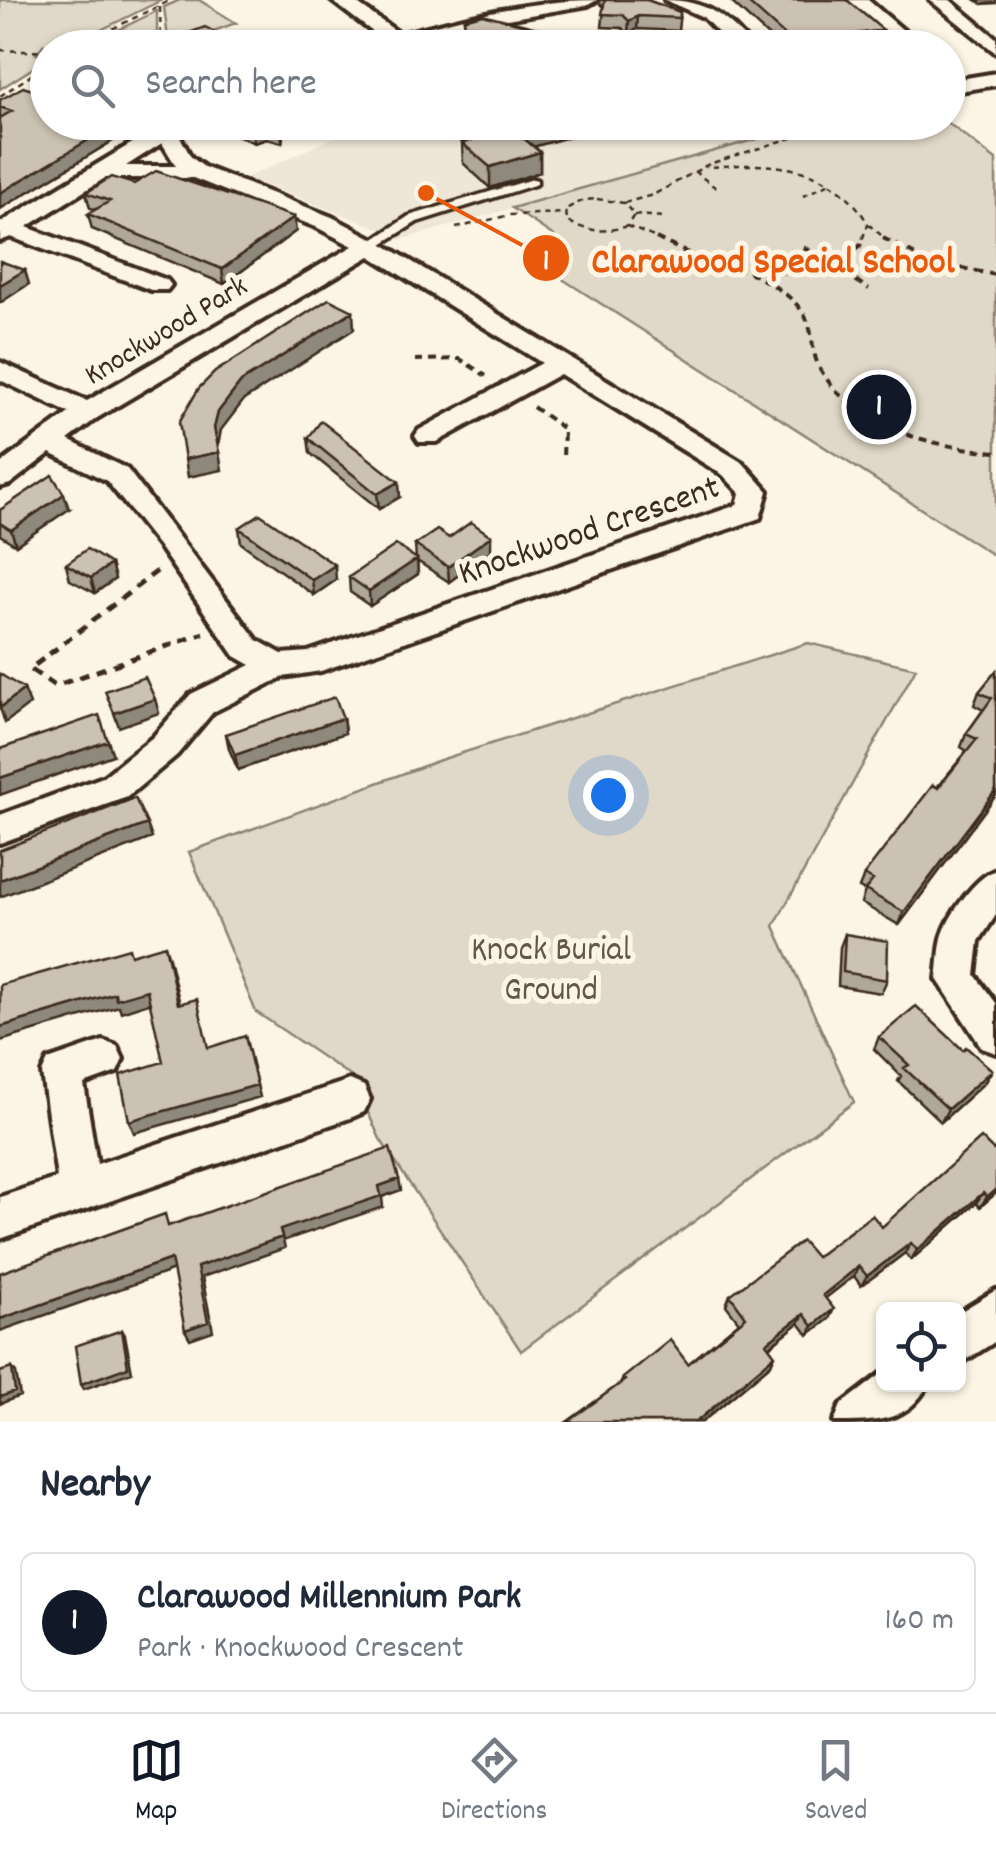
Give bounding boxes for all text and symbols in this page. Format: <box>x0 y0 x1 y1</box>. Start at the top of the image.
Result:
search box <box>30 30 966 140</box>
icon: search <box>65 58 120 113</box>
text: Search here <box>145 58 317 113</box>
callout: Clarawood Special School <box>521 224 975 292</box>
text: Clarawood Special School <box>591 237 956 292</box>
text: 1 <box>543 242 549 285</box>
street label: Knockwood Park <box>78 267 257 399</box>
pin: 1 <box>846 370 912 444</box>
street label: Knockwood Crescent <box>452 465 727 601</box>
your location <box>583 770 634 821</box>
park label: Knock Burial Ground <box>471 927 631 1017</box>
map controls <box>876 1302 966 1392</box>
button: locate <box>876 1302 966 1392</box>
text: Nearby <box>40 1457 150 1517</box>
text: Clarawood Millennium Park <box>137 1572 521 1627</box>
text: 1 <box>71 1599 78 1645</box>
text: 160 m <box>885 1599 954 1645</box>
text: Park · Knockwood Crescent <box>137 1627 464 1673</box>
tab: Map <box>129 1733 184 1833</box>
tab: Directions <box>441 1733 547 1833</box>
tab: Saved <box>805 1733 867 1833</box>

